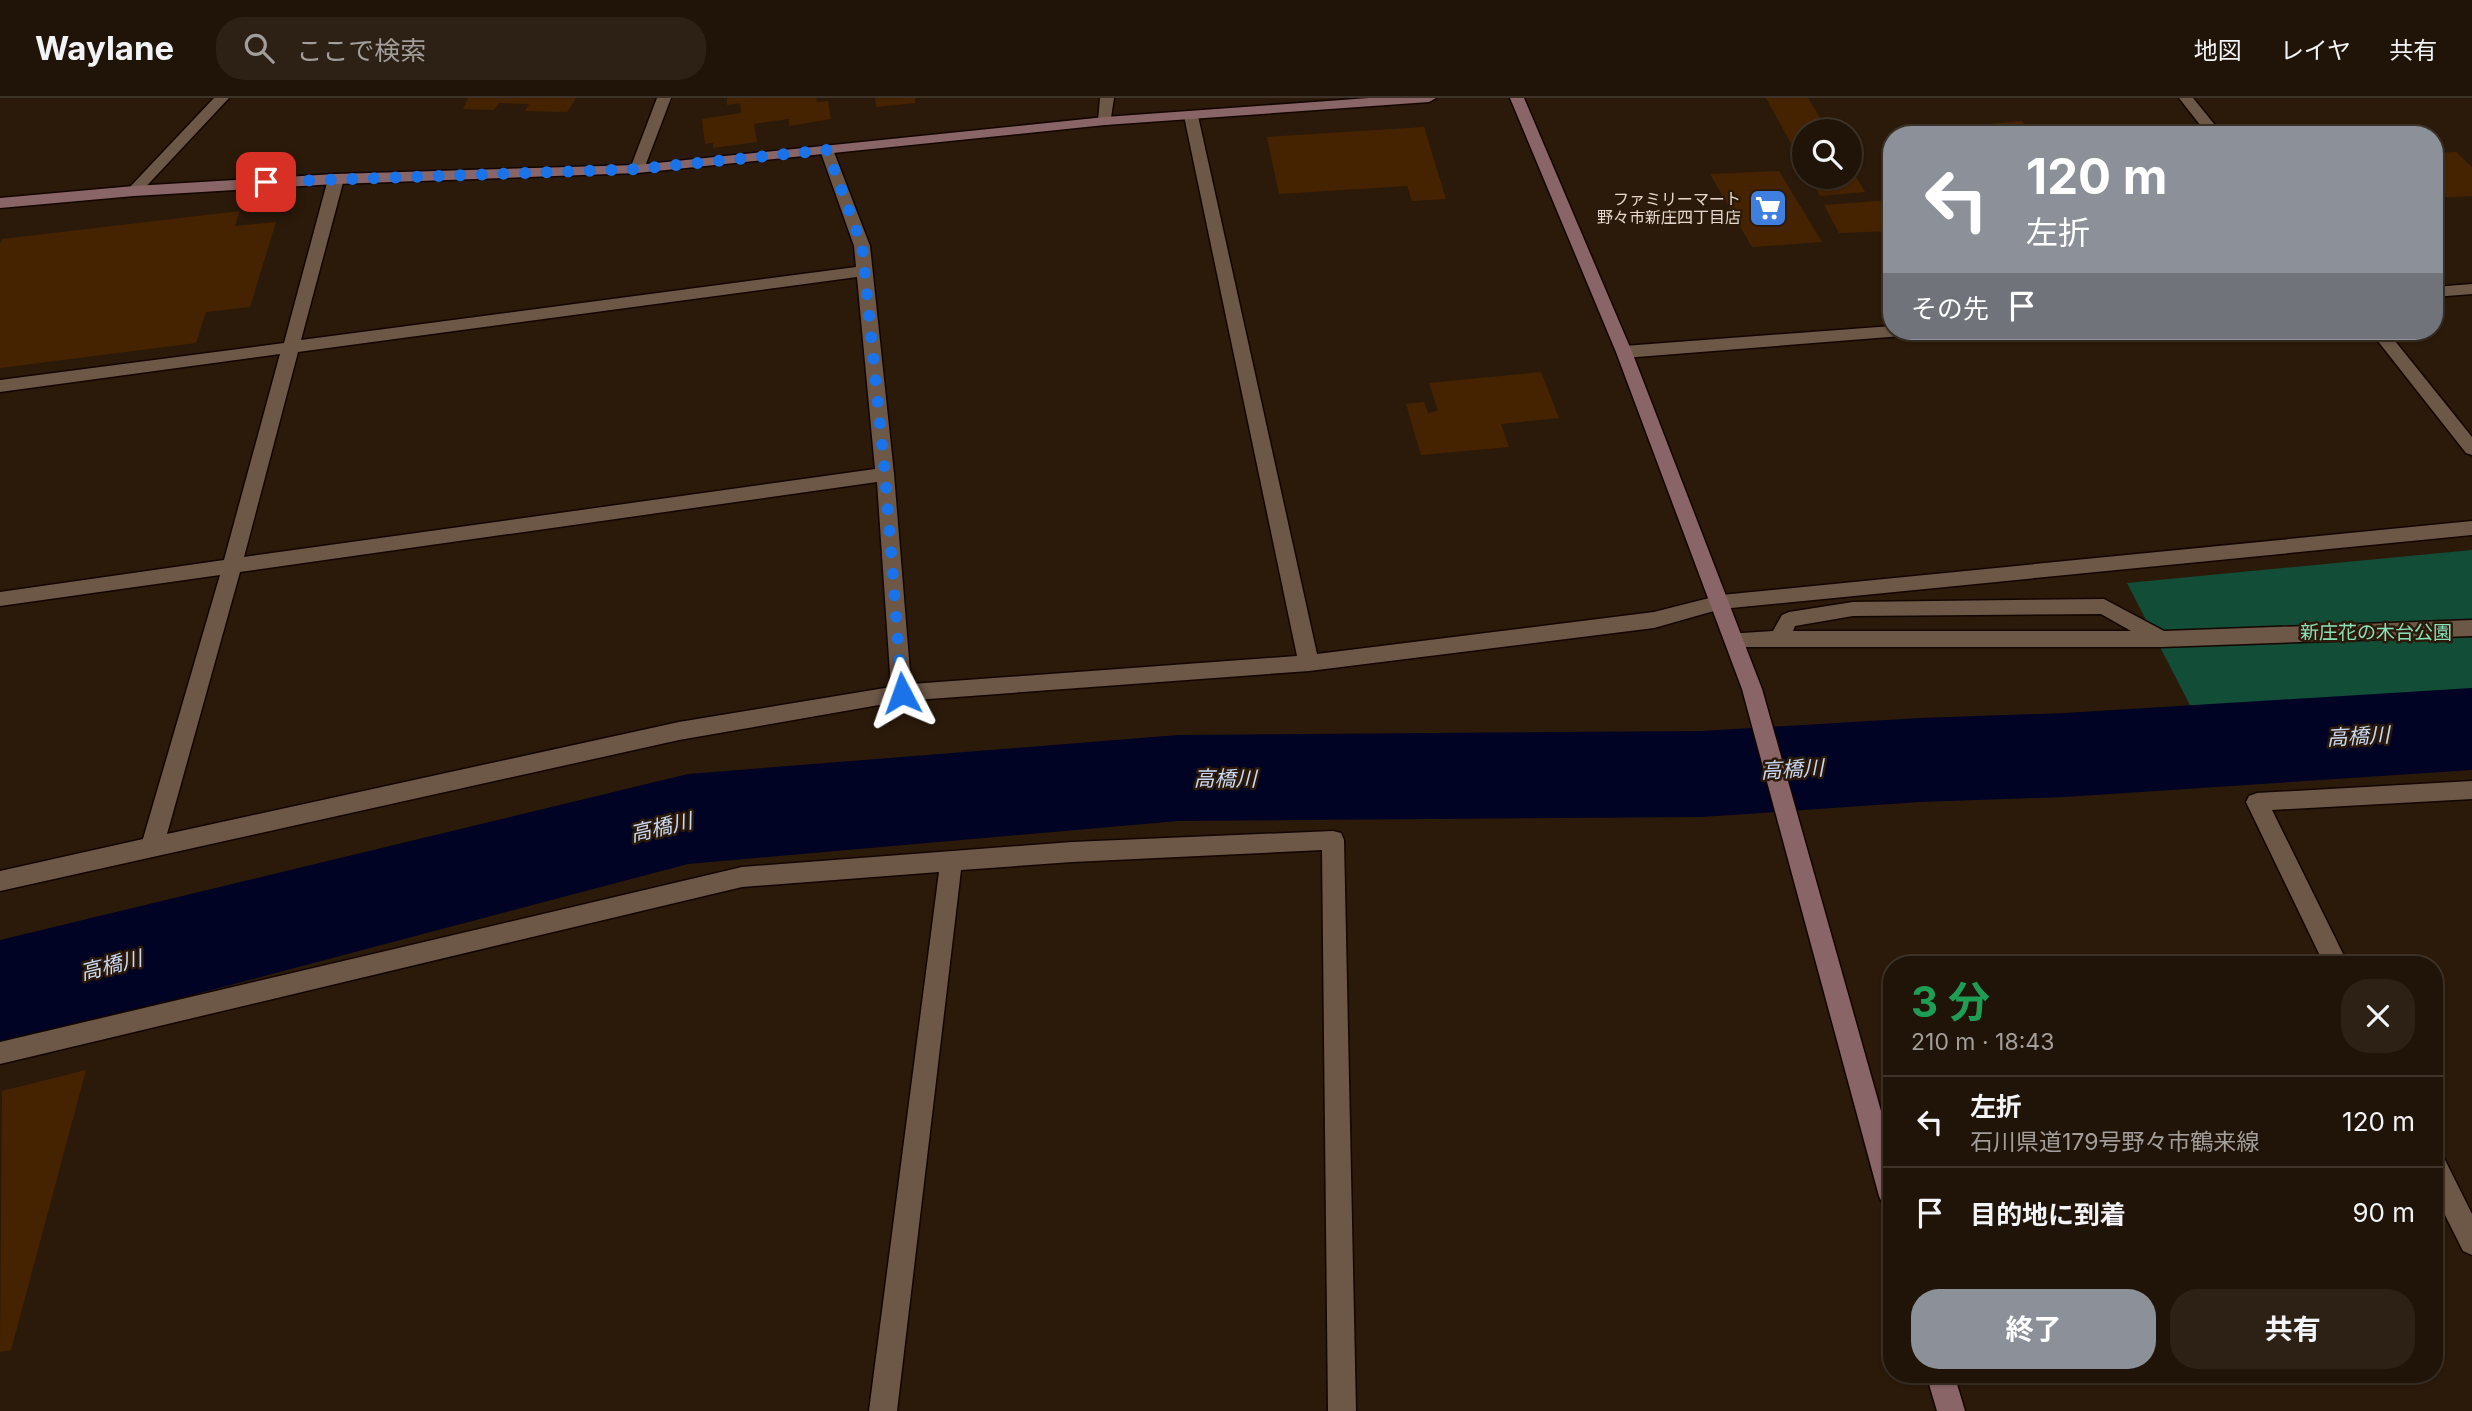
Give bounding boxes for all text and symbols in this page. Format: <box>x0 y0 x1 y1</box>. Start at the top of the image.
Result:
search box <box>216 17 706 80</box>
text: Waylane <box>35 28 174 68</box>
icon: search <box>240 29 278 67</box>
text: ここで検索 <box>296 35 426 66</box>
text: 地図 <box>2194 36 2242 65</box>
text: レイヤ <box>2280 36 2351 65</box>
text: 共有 <box>2389 36 2437 65</box>
map controls <box>1792 119 1862 189</box>
button: search <box>1792 119 1862 189</box>
text: 120 m <box>2026 147 2167 206</box>
pin <box>236 152 296 212</box>
icon: left <box>1911 154 2002 245</box>
icon: arrive <box>247 163 285 201</box>
supermarket icon: ファミリーマート 野々市新庄四丁目店 <box>1747 187 1789 229</box>
place label: ファミリーマート 野々市新庄四丁目店 <box>1597 189 1741 227</box>
text: 左折 <box>2026 213 2090 252</box>
icon: arrive <box>2003 287 2041 325</box>
text: その先 <box>1911 293 1989 324</box>
park label: 新庄花の木台公園 <box>2300 621 2452 644</box>
position arrow <box>865 656 939 730</box>
water label: 高橋川 <box>2326 722 2392 750</box>
water label: 高橋川 <box>1760 755 1826 783</box>
water label: 高橋川 <box>1194 766 1258 791</box>
water label: 高橋川 <box>627 807 696 846</box>
water label: 高橋川 <box>77 945 147 985</box>
text: 3 分 <box>1911 976 1990 1027</box>
button: close <box>2341 979 2415 1053</box>
text: 210 m · 18:43 <box>1911 1028 2054 1056</box>
text: 左折 <box>1970 1091 2022 1122</box>
icon: left <box>1911 1103 1949 1141</box>
text: 120 m <box>2342 1106 2415 1137</box>
text: 石川県道179号野々市鶴来線 <box>1970 1128 2259 1156</box>
icon: arrive <box>1911 1194 1949 1232</box>
text: 90 m <box>2352 1197 2415 1228</box>
text: 目的地に到着 <box>1970 1199 2126 1230</box>
button: 終了 <box>1911 1289 2156 1369</box>
button: 共有 <box>2170 1289 2415 1369</box>

